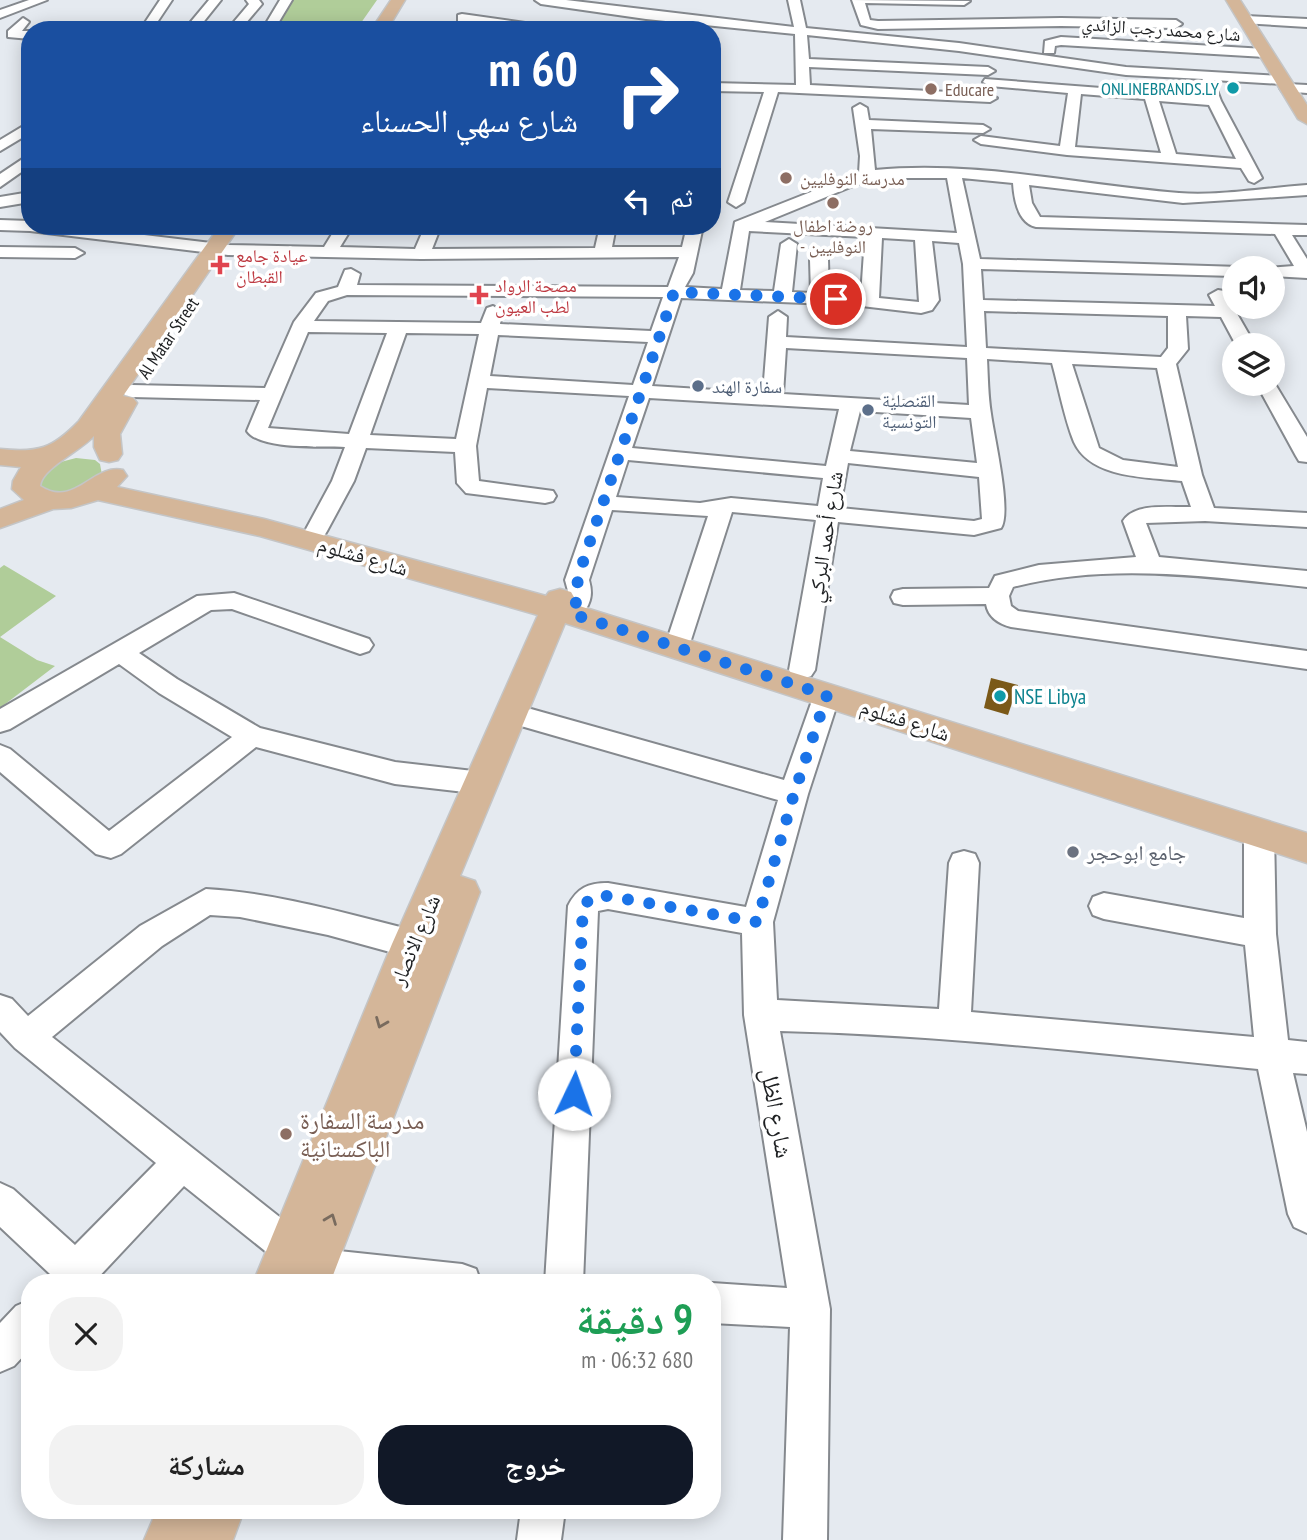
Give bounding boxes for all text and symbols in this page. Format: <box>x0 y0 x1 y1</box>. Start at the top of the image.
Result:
street label: شارع محمد رجب الزائدي <box>1081 12 1241 50</box>
text: 60 m <box>489 36 578 100</box>
icon: right <box>602 49 693 140</box>
place label: ONLINEBRANDS.LY <box>1101 77 1220 100</box>
place label: Educare <box>945 78 994 101</box>
marker: ONLINEBRANDS.LY <box>1225 80 1241 96</box>
marker: Educare <box>923 81 939 97</box>
text: شارع سهي الحسناء <box>360 99 578 141</box>
place label: مدرسة النوفليين <box>800 167 905 190</box>
marker: مدرسة النوفليين <box>778 170 794 186</box>
text: ثم <box>670 181 693 214</box>
icon: left <box>618 182 656 220</box>
marker: روضة اطفال - النوفليين <box>825 195 841 211</box>
place label: روضة اطفال - النوفليين <box>793 214 873 258</box>
place label: عيادة جامع القبطان <box>236 244 308 288</box>
marker: عيادة جامع القبطان <box>210 255 230 275</box>
map controls <box>1222 256 1285 396</box>
button: sound <box>1222 256 1285 319</box>
pin <box>806 269 866 329</box>
place label: مصحة الرواد لطب العيون <box>495 274 577 318</box>
icon: arrive <box>817 280 855 318</box>
marker: مصحة الرواد لطب العيون <box>469 285 489 305</box>
street label: Al Matar Street <box>132 293 204 383</box>
button: layers <box>1222 333 1285 396</box>
place label: سفارة الهند <box>712 375 782 398</box>
marker: سفارة الهند <box>690 378 706 394</box>
place label: القنصلية التونسية <box>882 389 937 433</box>
marker: القنصلية التونسية <box>860 402 876 418</box>
street label: شارع أحمد البركي <box>801 469 852 605</box>
street label: شارع فشلوم <box>315 530 411 583</box>
place label: NSE Libya <box>1014 683 1086 710</box>
marker: NSE Libya <box>992 688 1008 704</box>
street label: شارع فشلوم <box>857 693 953 748</box>
place label: جامع ابوحجر <box>1086 839 1186 866</box>
marker: جامع ابوحجر <box>1065 844 1081 860</box>
street label: شارع الانصار <box>383 891 446 990</box>
one-way arrow <box>375 1016 389 1028</box>
position arrow <box>537 1057 611 1131</box>
street label: شارع الظل <box>754 1066 800 1160</box>
place label: مدرسة السفارة الباكستانية <box>300 1105 424 1164</box>
marker: مدرسة السفارة الباكستانية <box>278 1126 294 1142</box>
one-way arrow <box>323 1214 337 1226</box>
text: 9 دقيقة <box>576 1291 693 1346</box>
button: close <box>49 1297 123 1371</box>
text: 680 m · 06:32 <box>581 1345 693 1374</box>
button: مشاركة <box>49 1425 364 1505</box>
button: خروج <box>378 1425 693 1505</box>

